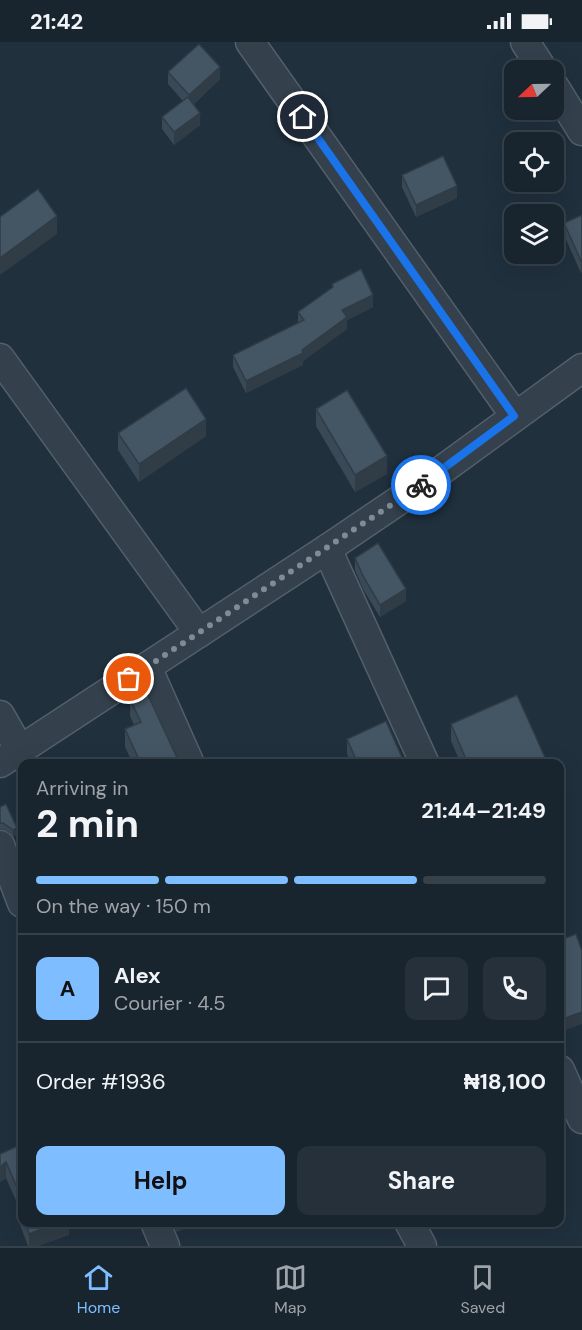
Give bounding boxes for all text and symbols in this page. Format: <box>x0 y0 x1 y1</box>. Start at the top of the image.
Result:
text: 21:42 <box>30 7 83 36</box>
north arrow <box>504 60 564 120</box>
map controls <box>504 60 564 264</box>
pin <box>277 91 328 142</box>
icon: home <box>286 100 319 133</box>
button: locate <box>504 132 564 192</box>
button: layers <box>504 204 564 264</box>
courier <box>391 455 451 515</box>
icon: bike <box>405 469 438 502</box>
pin <box>103 653 154 704</box>
icon: bag <box>112 662 145 695</box>
text: Arriving in <box>36 775 128 801</box>
text: 21:44–21:49 <box>421 796 546 825</box>
text: 2 min <box>36 798 139 849</box>
text: On the way · 150 m <box>36 893 211 919</box>
button: chat <box>405 957 468 1020</box>
button: phone <box>483 957 546 1020</box>
text: Alex <box>114 961 161 990</box>
text: A <box>60 974 75 1003</box>
text: Courier · 4.5 <box>114 990 226 1016</box>
text: Order #1936 <box>36 1067 166 1096</box>
text: ₦18,100 <box>464 1067 546 1096</box>
button: Help <box>36 1146 285 1215</box>
button: Share <box>297 1146 546 1215</box>
tab: Home <box>77 1261 120 1318</box>
tab: Map <box>274 1261 307 1318</box>
tab: Saved <box>460 1261 505 1318</box>

